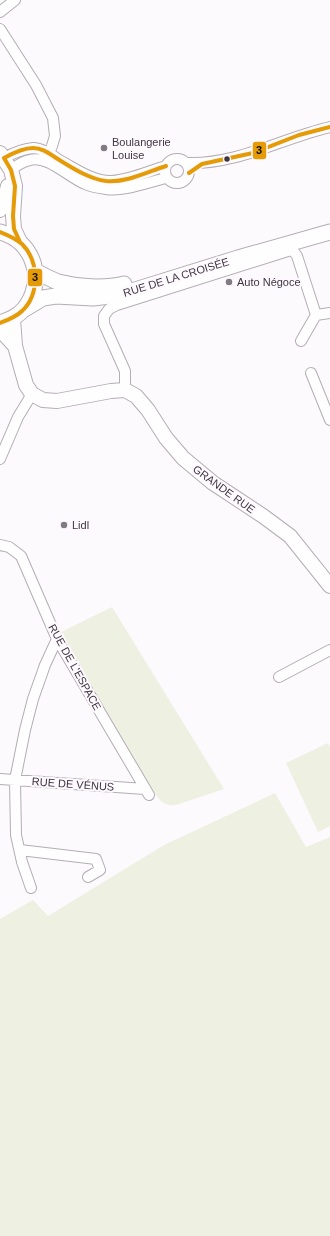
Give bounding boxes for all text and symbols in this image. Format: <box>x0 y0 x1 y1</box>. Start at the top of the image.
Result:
place label: Boulangerie Louise <box>112 136 171 161</box>
line badge: 3 <box>252 141 267 160</box>
marker: Boulangerie Louise <box>99 143 109 153</box>
text: 3 <box>256 144 262 156</box>
unlabelled marker <box>222 154 232 164</box>
street label: RUE DE LA CROISÉE <box>122 255 230 299</box>
line badge: 3 <box>27 268 43 287</box>
text: 3 <box>32 271 38 283</box>
place label: Auto Négoce <box>237 276 301 288</box>
marker: Auto Négoce <box>224 277 234 287</box>
street label: GRANDE RUE <box>191 463 257 515</box>
place label: Lidl <box>72 519 89 531</box>
marker: Lidl <box>59 520 69 530</box>
street label: RUE DE L'ESPACE <box>46 622 104 712</box>
street label: RUE DE VÉNUS <box>31 775 115 793</box>

